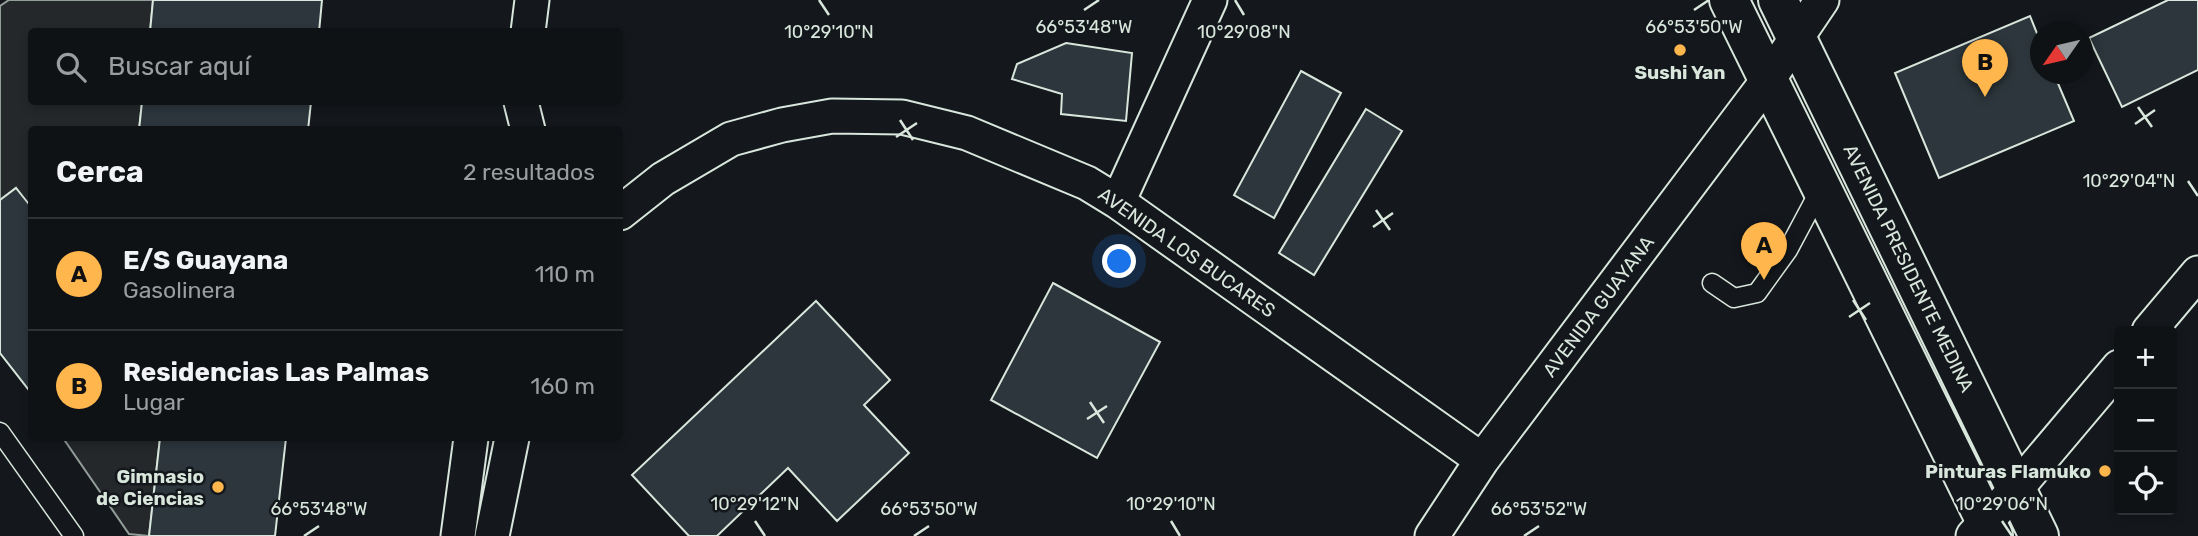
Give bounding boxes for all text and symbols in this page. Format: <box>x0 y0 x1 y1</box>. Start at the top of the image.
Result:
text: 66°53'48"W <box>1036 16 1132 38</box>
text: 66°53'50"W <box>1645 16 1743 38</box>
text: 10°29'10"N <box>784 21 874 43</box>
text: 10°29'08"N <box>1197 21 1291 43</box>
north arrow <box>2030 21 2093 84</box>
search box <box>28 28 623 105</box>
pin: B <box>1962 39 2008 97</box>
marker: Sushi Yan <box>1672 42 1688 58</box>
icon: search <box>52 48 90 86</box>
text: Buscar aquí <box>108 51 250 82</box>
place label: Sushi Yan <box>1634 61 1726 84</box>
street label: AVENIDA PRESIDENTE MEDINA <box>1838 141 1979 396</box>
text: Cerca <box>56 154 144 190</box>
text: 2 resultados <box>463 158 595 186</box>
text: 10°29'04"N <box>2083 170 2175 192</box>
street label: AVENIDA LOS BUCARES <box>1094 183 1280 322</box>
pin: A <box>1741 222 1787 280</box>
street label: AVENIDA GUAYANA <box>1538 231 1659 381</box>
your location <box>1102 244 1136 278</box>
text: E/S Guayana <box>123 245 288 276</box>
text: A <box>71 260 87 288</box>
text: 110 m <box>535 260 595 288</box>
text: Gasolinera <box>123 276 236 304</box>
map controls <box>2114 326 2177 515</box>
button: + <box>2114 326 2177 389</box>
text: Residencias Las Palmas <box>123 357 429 388</box>
text: B <box>71 372 87 400</box>
text: 160 m <box>531 372 595 400</box>
text: Lugar <box>123 388 185 416</box>
button: − <box>2114 389 2177 452</box>
button: locate <box>2114 452 2177 515</box>
place label: Pinturas Flamuko <box>1925 460 2091 483</box>
marker: Pinturas Flamuko <box>2097 463 2113 479</box>
place label: Gimnasio de Ciencias <box>96 465 204 510</box>
marker: Gimnasio de Ciencias <box>210 479 226 495</box>
text: 10°29'12"N <box>711 493 799 515</box>
text: 10°29'10"N <box>1126 493 1216 515</box>
text: 10°29'06"N <box>1956 493 2048 515</box>
text: 66°53'48"W <box>271 498 367 520</box>
text: 66°53'50"W <box>880 498 978 520</box>
text: 66°53'52"W <box>1491 498 1587 520</box>

